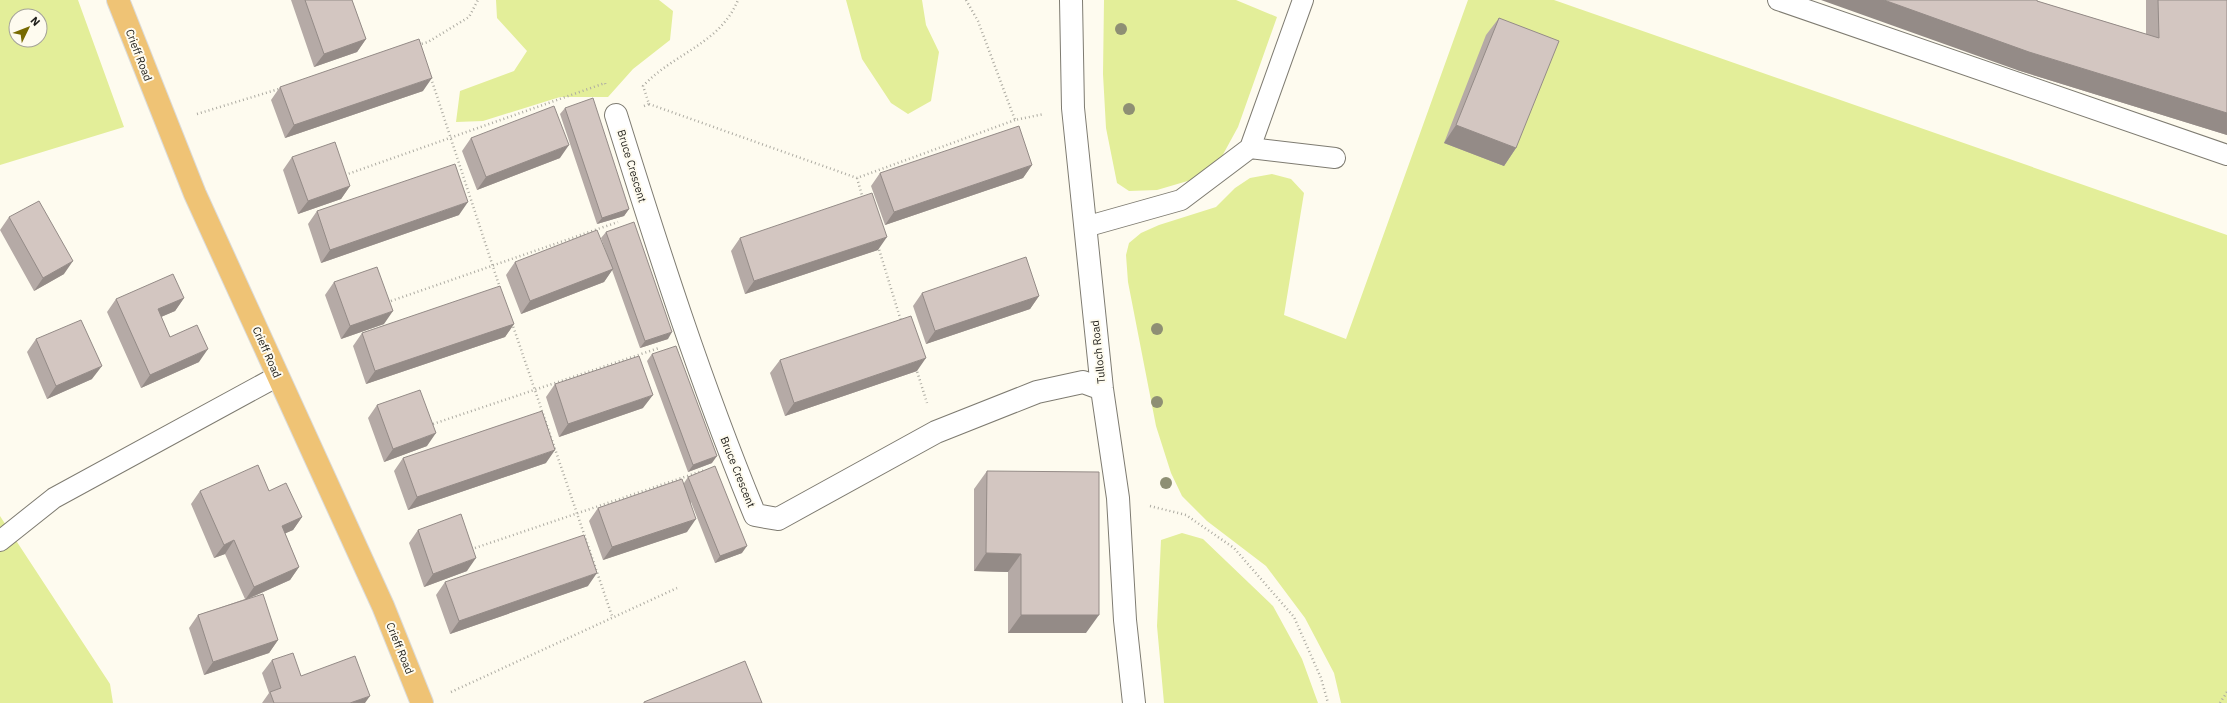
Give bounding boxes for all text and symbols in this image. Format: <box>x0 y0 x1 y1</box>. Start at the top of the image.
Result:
north arrow <box>8 8 48 48</box>
text: N <box>27 13 43 29</box>
street label: Crieff Road <box>123 27 155 83</box>
street label: Bruce Crescent <box>614 128 650 204</box>
street label: Tulloch Road <box>1088 320 1108 384</box>
street label: Crieff Road <box>249 324 285 380</box>
street label: Bruce Crescent <box>717 434 759 510</box>
street label: Crieff Road <box>383 620 417 676</box>

